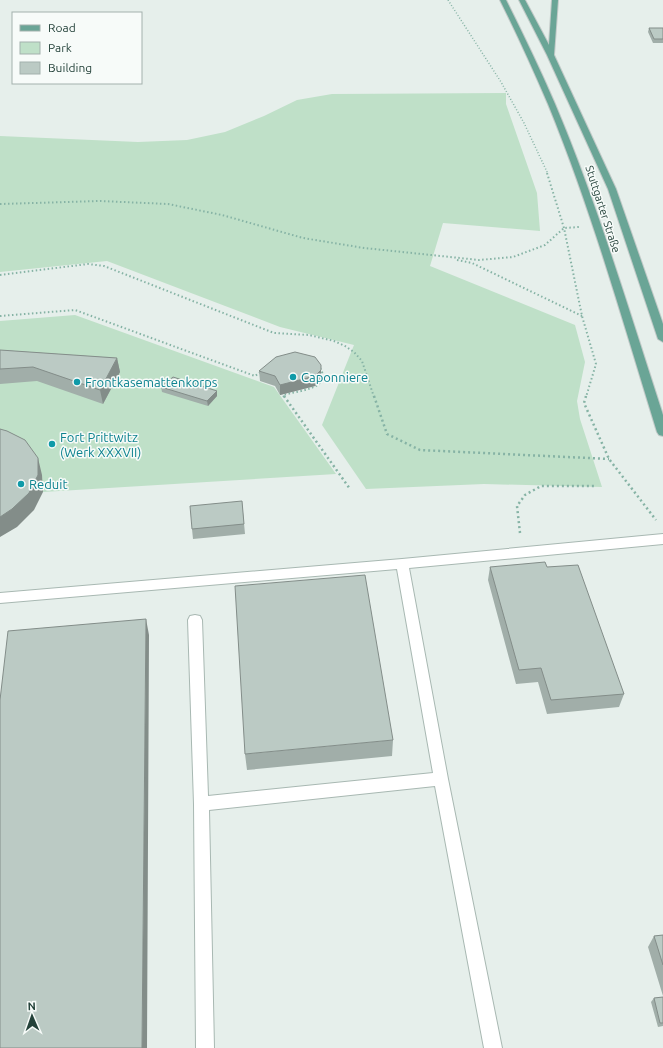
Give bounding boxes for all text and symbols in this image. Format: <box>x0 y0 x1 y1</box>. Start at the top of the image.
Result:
legend <box>12 12 142 84</box>
text: Road <box>48 21 76 34</box>
text: Park <box>48 41 72 54</box>
text: Building <box>48 61 92 74</box>
street label: Stuttgarter Straße <box>583 164 623 254</box>
place label: Caponniere <box>301 370 368 384</box>
marker: Caponniere <box>288 372 298 382</box>
place label: Frontkasemattenkorps <box>85 375 218 389</box>
marker: Frontkasemattenkorps <box>72 377 82 387</box>
place label: Fort Prittwitz (Werk XXXVII) <box>60 430 141 460</box>
marker: Fort Prittwitz (Werk XXXVII) <box>47 439 57 449</box>
place label: Reduit <box>29 477 68 491</box>
marker: Reduit <box>16 479 26 489</box>
north arrow <box>12 996 52 1036</box>
text: N <box>27 1000 36 1012</box>

